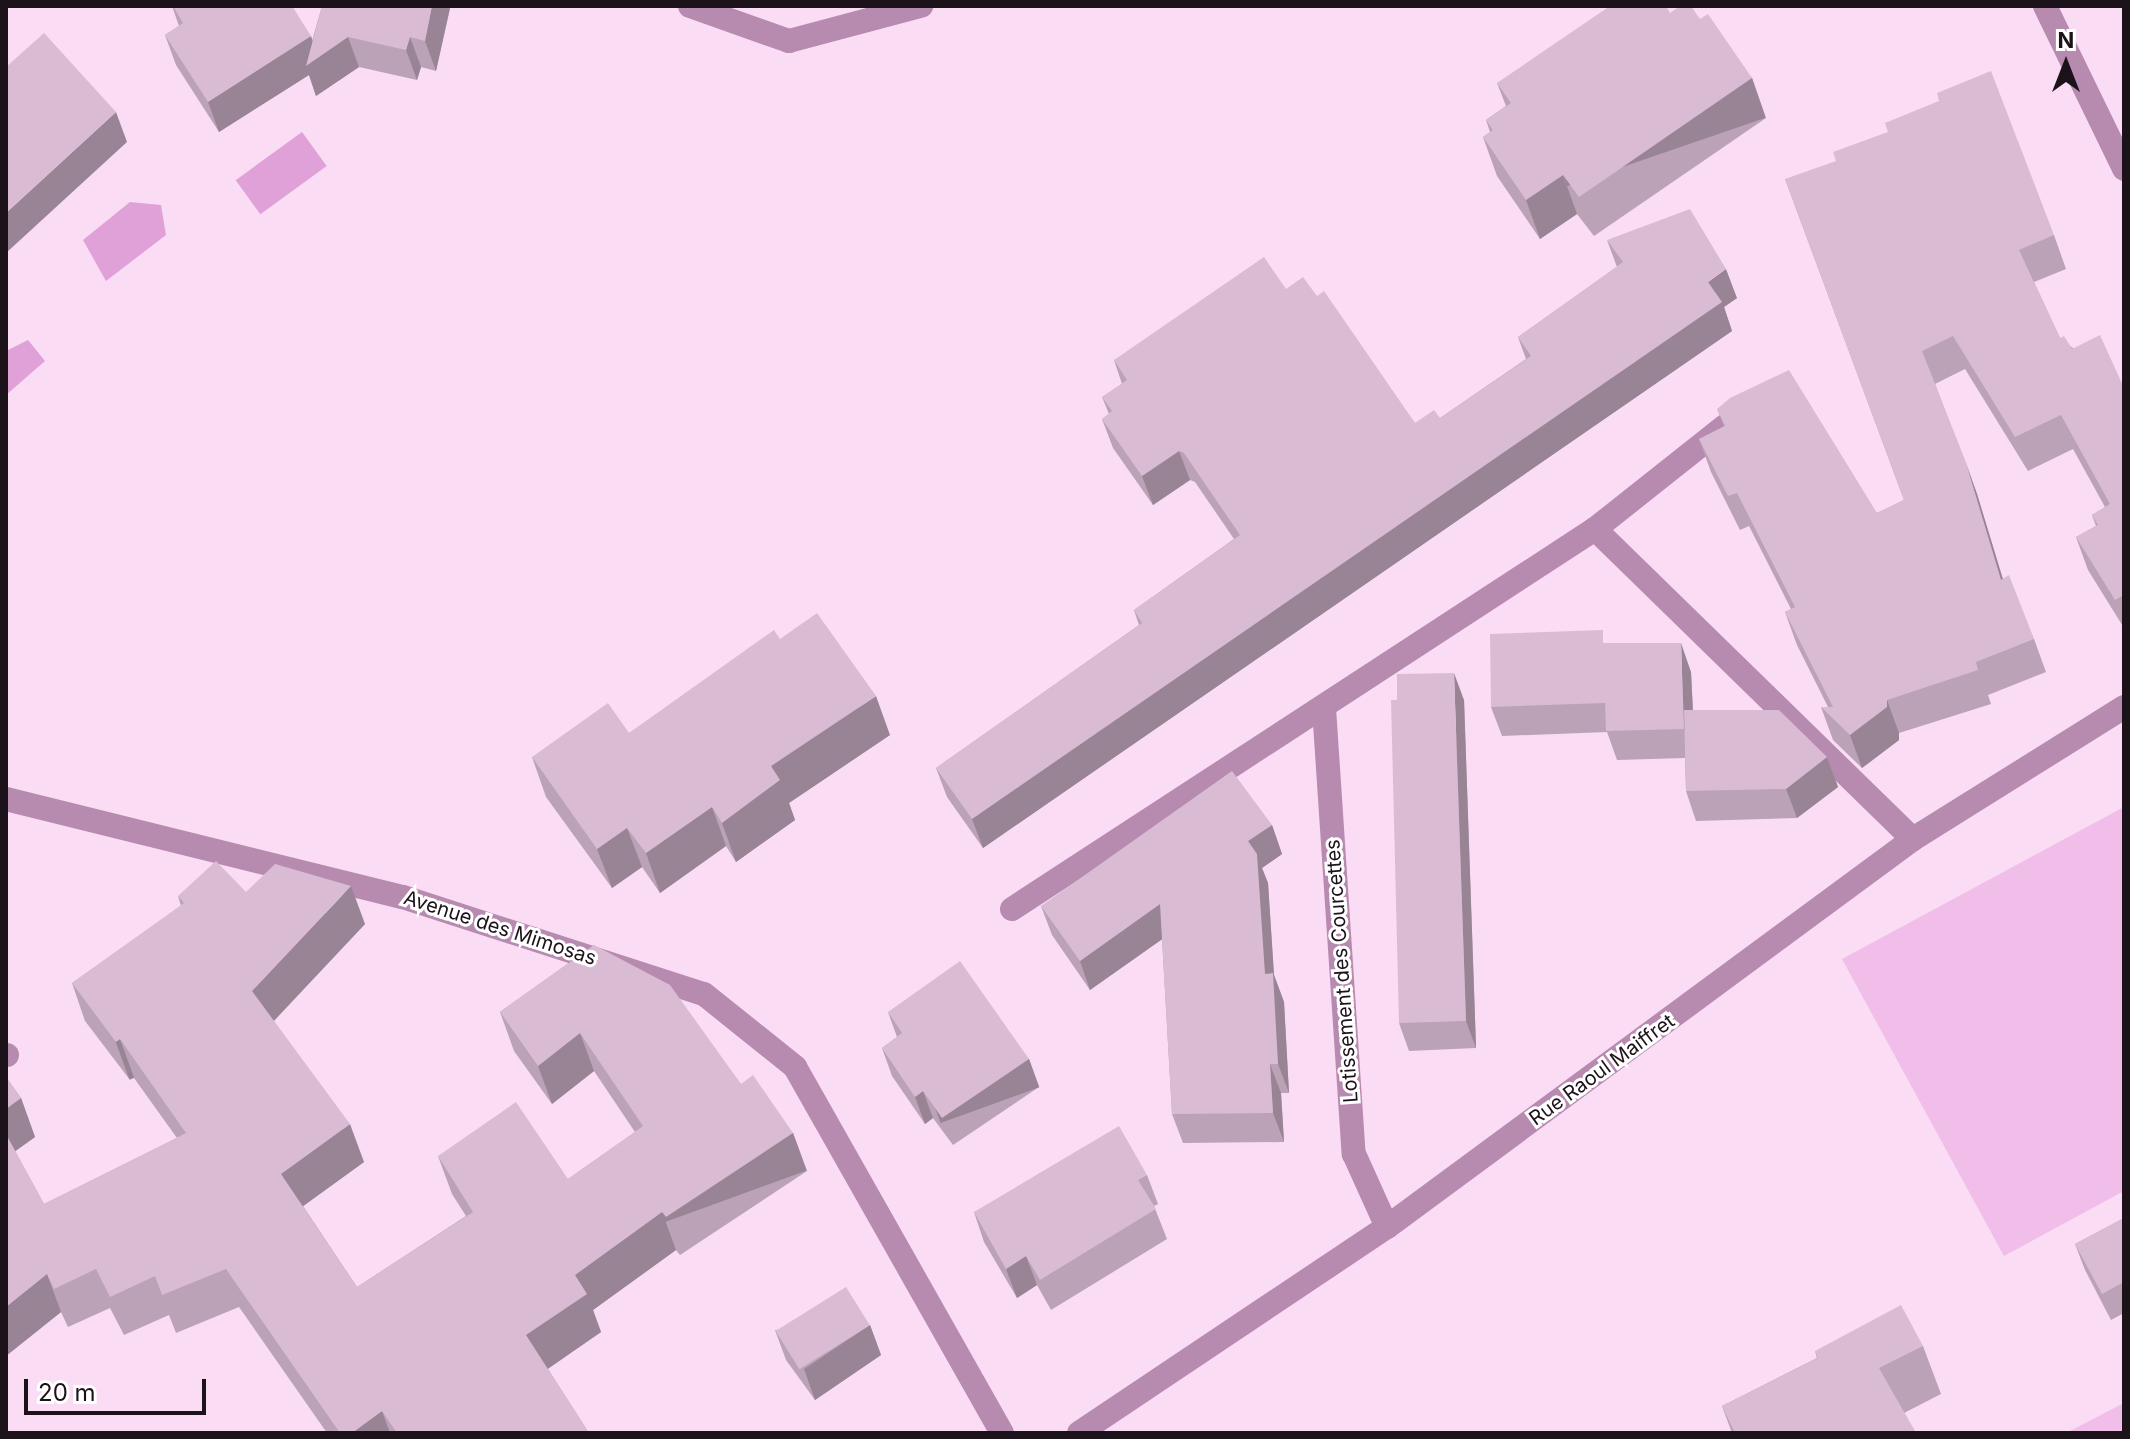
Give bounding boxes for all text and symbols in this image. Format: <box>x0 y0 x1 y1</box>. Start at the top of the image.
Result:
north arrow <box>2026 24 2106 104</box>
text: N <box>2058 27 2074 53</box>
street label: Lotissement des Courcettes <box>1321 838 1363 1104</box>
street label: Avenue des Mimosas <box>401 886 599 970</box>
street label: Rue Raoul Maiffret <box>1525 1009 1679 1131</box>
scale bar <box>28 1363 210 1413</box>
text: 20 m <box>38 1378 96 1407</box>

